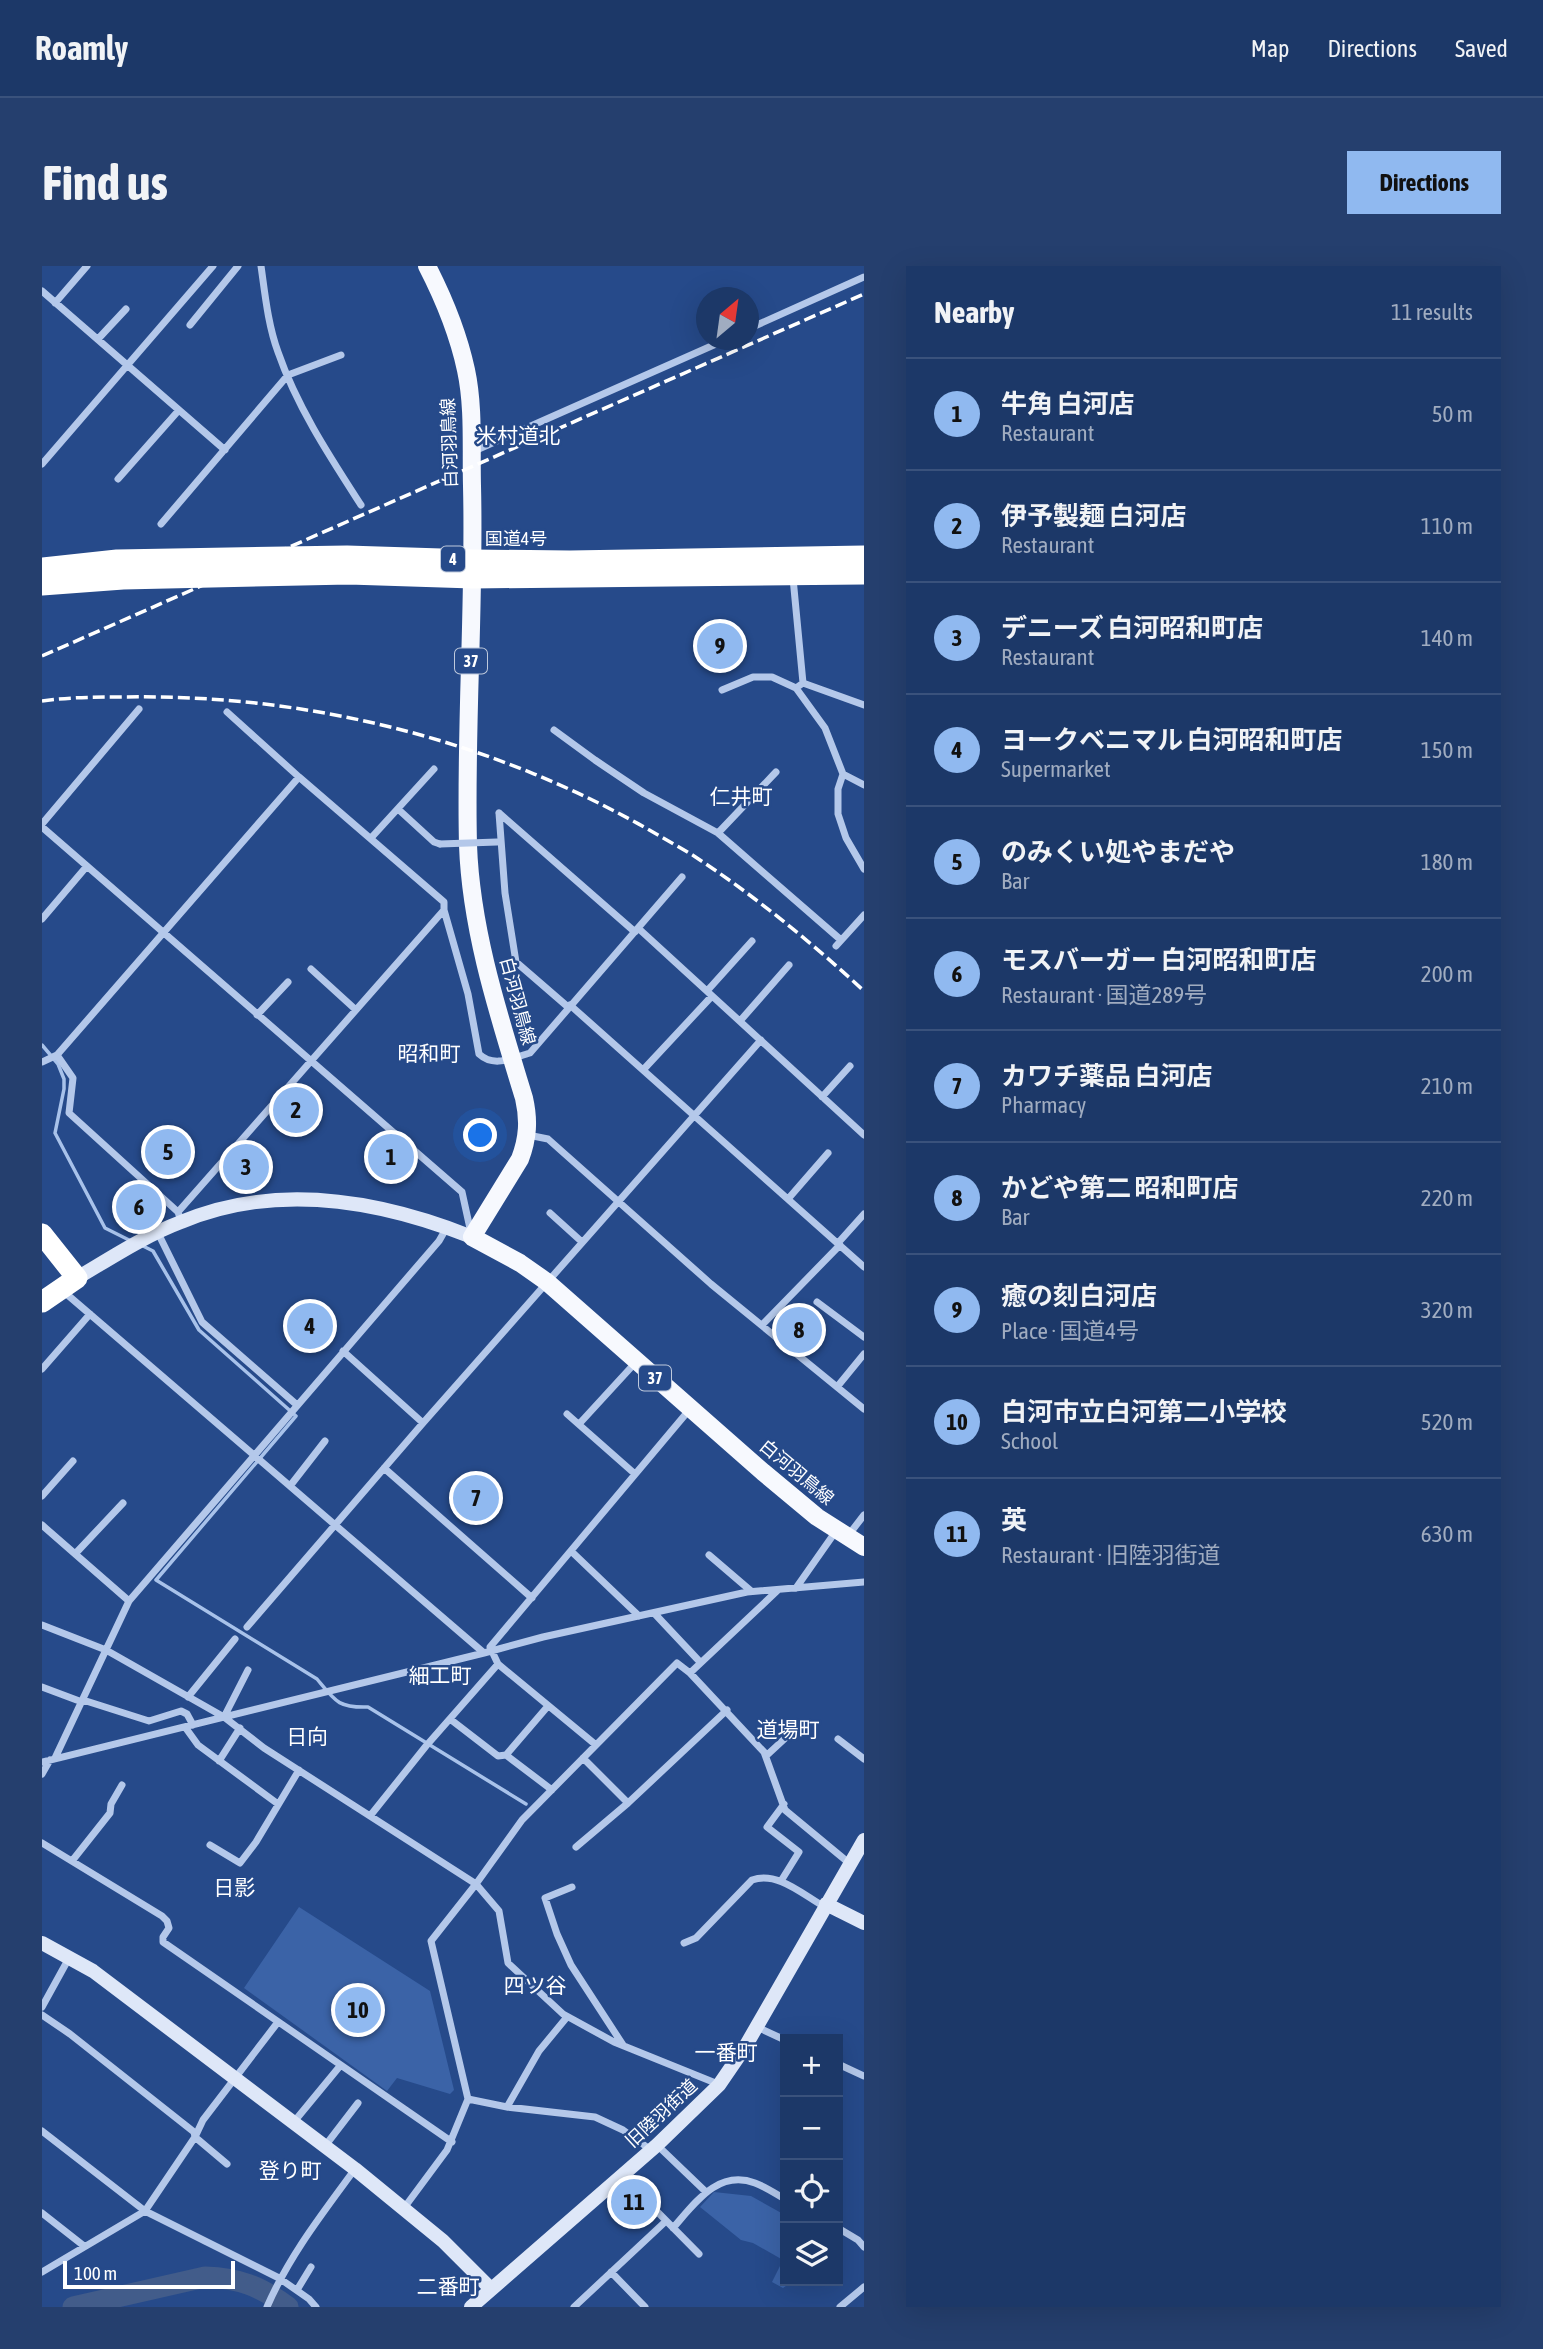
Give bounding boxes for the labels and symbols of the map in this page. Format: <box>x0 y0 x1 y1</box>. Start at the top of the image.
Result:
north arrow <box>696 287 759 350</box>
street label: 白河羽鳥線 <box>437 398 461 488</box>
district label: 米村道北 <box>476 423 560 447</box>
street label: 国道4号 <box>485 528 547 549</box>
road number: 4 <box>441 546 465 572</box>
pin: 9 <box>697 620 743 672</box>
road number: 37 <box>455 648 487 674</box>
district label: 仁井町 <box>710 784 773 808</box>
street label: 白河羽鳥線 <box>496 955 540 1047</box>
district label: 昭和町 <box>398 1041 461 1065</box>
pin: 2 <box>273 1084 319 1136</box>
your location <box>463 1118 497 1152</box>
pin: 5 <box>145 1126 191 1178</box>
pin: 1 <box>368 1131 414 1183</box>
pin: 3 <box>223 1141 269 1193</box>
pin: 6 <box>116 1181 162 1233</box>
pin: 4 <box>287 1300 333 1352</box>
pin: 8 <box>776 1304 822 1356</box>
road number: 37 <box>639 1366 671 1390</box>
street label: 白河羽鳥線 <box>756 1435 838 1509</box>
pin: 7 <box>453 1472 499 1524</box>
district label: 細工町 <box>409 1663 472 1687</box>
district label: 道場町 <box>757 1717 820 1741</box>
district label: 日向 <box>286 1724 328 1748</box>
district label: 日影 <box>213 1875 255 1899</box>
district label: 四ツ谷 <box>504 1973 567 1997</box>
pin: 10 <box>335 1984 381 2036</box>
district label: 一番町 <box>695 2040 758 2064</box>
street label: 旧陸羽街道 <box>621 2075 701 2151</box>
district label: 登り町 <box>259 2158 322 2182</box>
pin: 11 <box>611 2176 657 2228</box>
scale bar <box>63 2258 234 2290</box>
district label: 二番町 <box>417 2274 480 2298</box>

